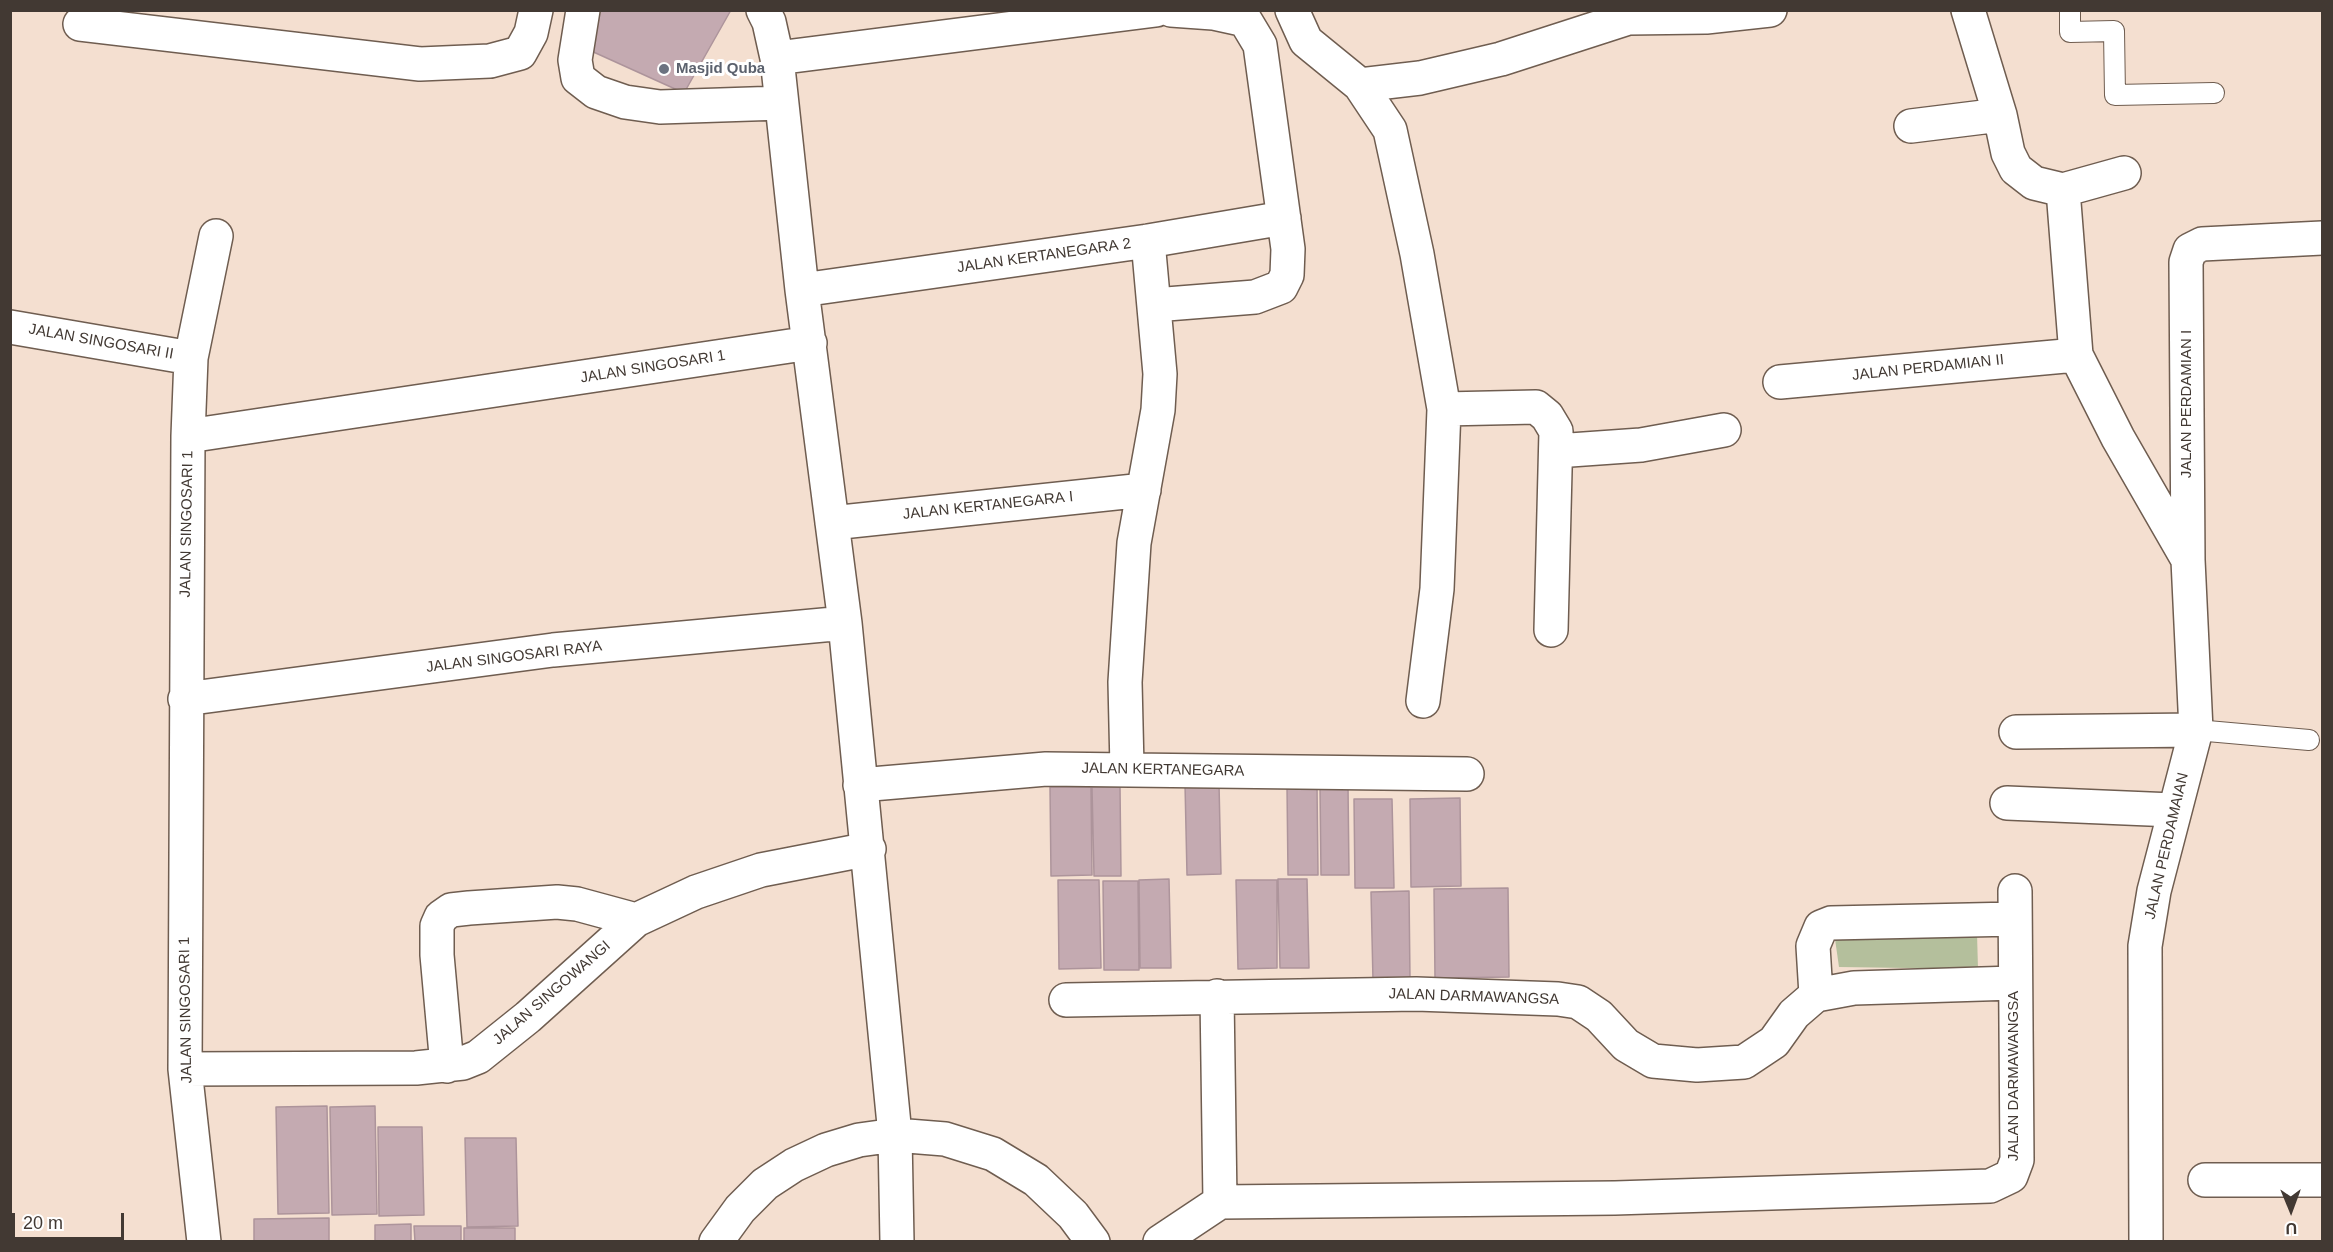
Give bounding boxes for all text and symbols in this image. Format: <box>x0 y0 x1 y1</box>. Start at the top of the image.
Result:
place label: Masjid Quba <box>676 60 765 78</box>
marker: Masjid Quba <box>657 62 671 76</box>
street label: JALAN KERTANEGARA 2 <box>956 235 1132 277</box>
street label: JALAN SINGOSARI II <box>27 320 175 364</box>
street label: JALAN PERDAMIAN I <box>2178 330 2196 478</box>
street label: JALAN SINGOSARI 1 <box>579 347 727 387</box>
street label: JALAN PERDAMIAN II <box>1851 351 2005 385</box>
street label: JALAN SINGOSARI 1 <box>177 450 197 598</box>
street label: JALAN KERTANEGARA I <box>902 488 1074 524</box>
street label: JALAN SINGOSARI RAYA <box>425 637 603 677</box>
street label: JALAN KERTANEGARA <box>1081 760 1245 780</box>
street label: JALAN PERDAMAIAN <box>2141 771 2193 921</box>
street label: JALAN SINGOSARI 1 <box>176 936 196 1084</box>
street label: JALAN SINGOWANGI <box>490 937 614 1049</box>
street label: JALAN DARMAWANGSA <box>1388 985 1560 1009</box>
street label: JALAN DARMAWANGSA <box>2005 991 2023 1161</box>
north arrow <box>2261 1180 2321 1240</box>
scale bar <box>15 1201 128 1239</box>
text: 20 m <box>23 1213 63 1233</box>
text: U <box>2285 1220 2297 1237</box>

